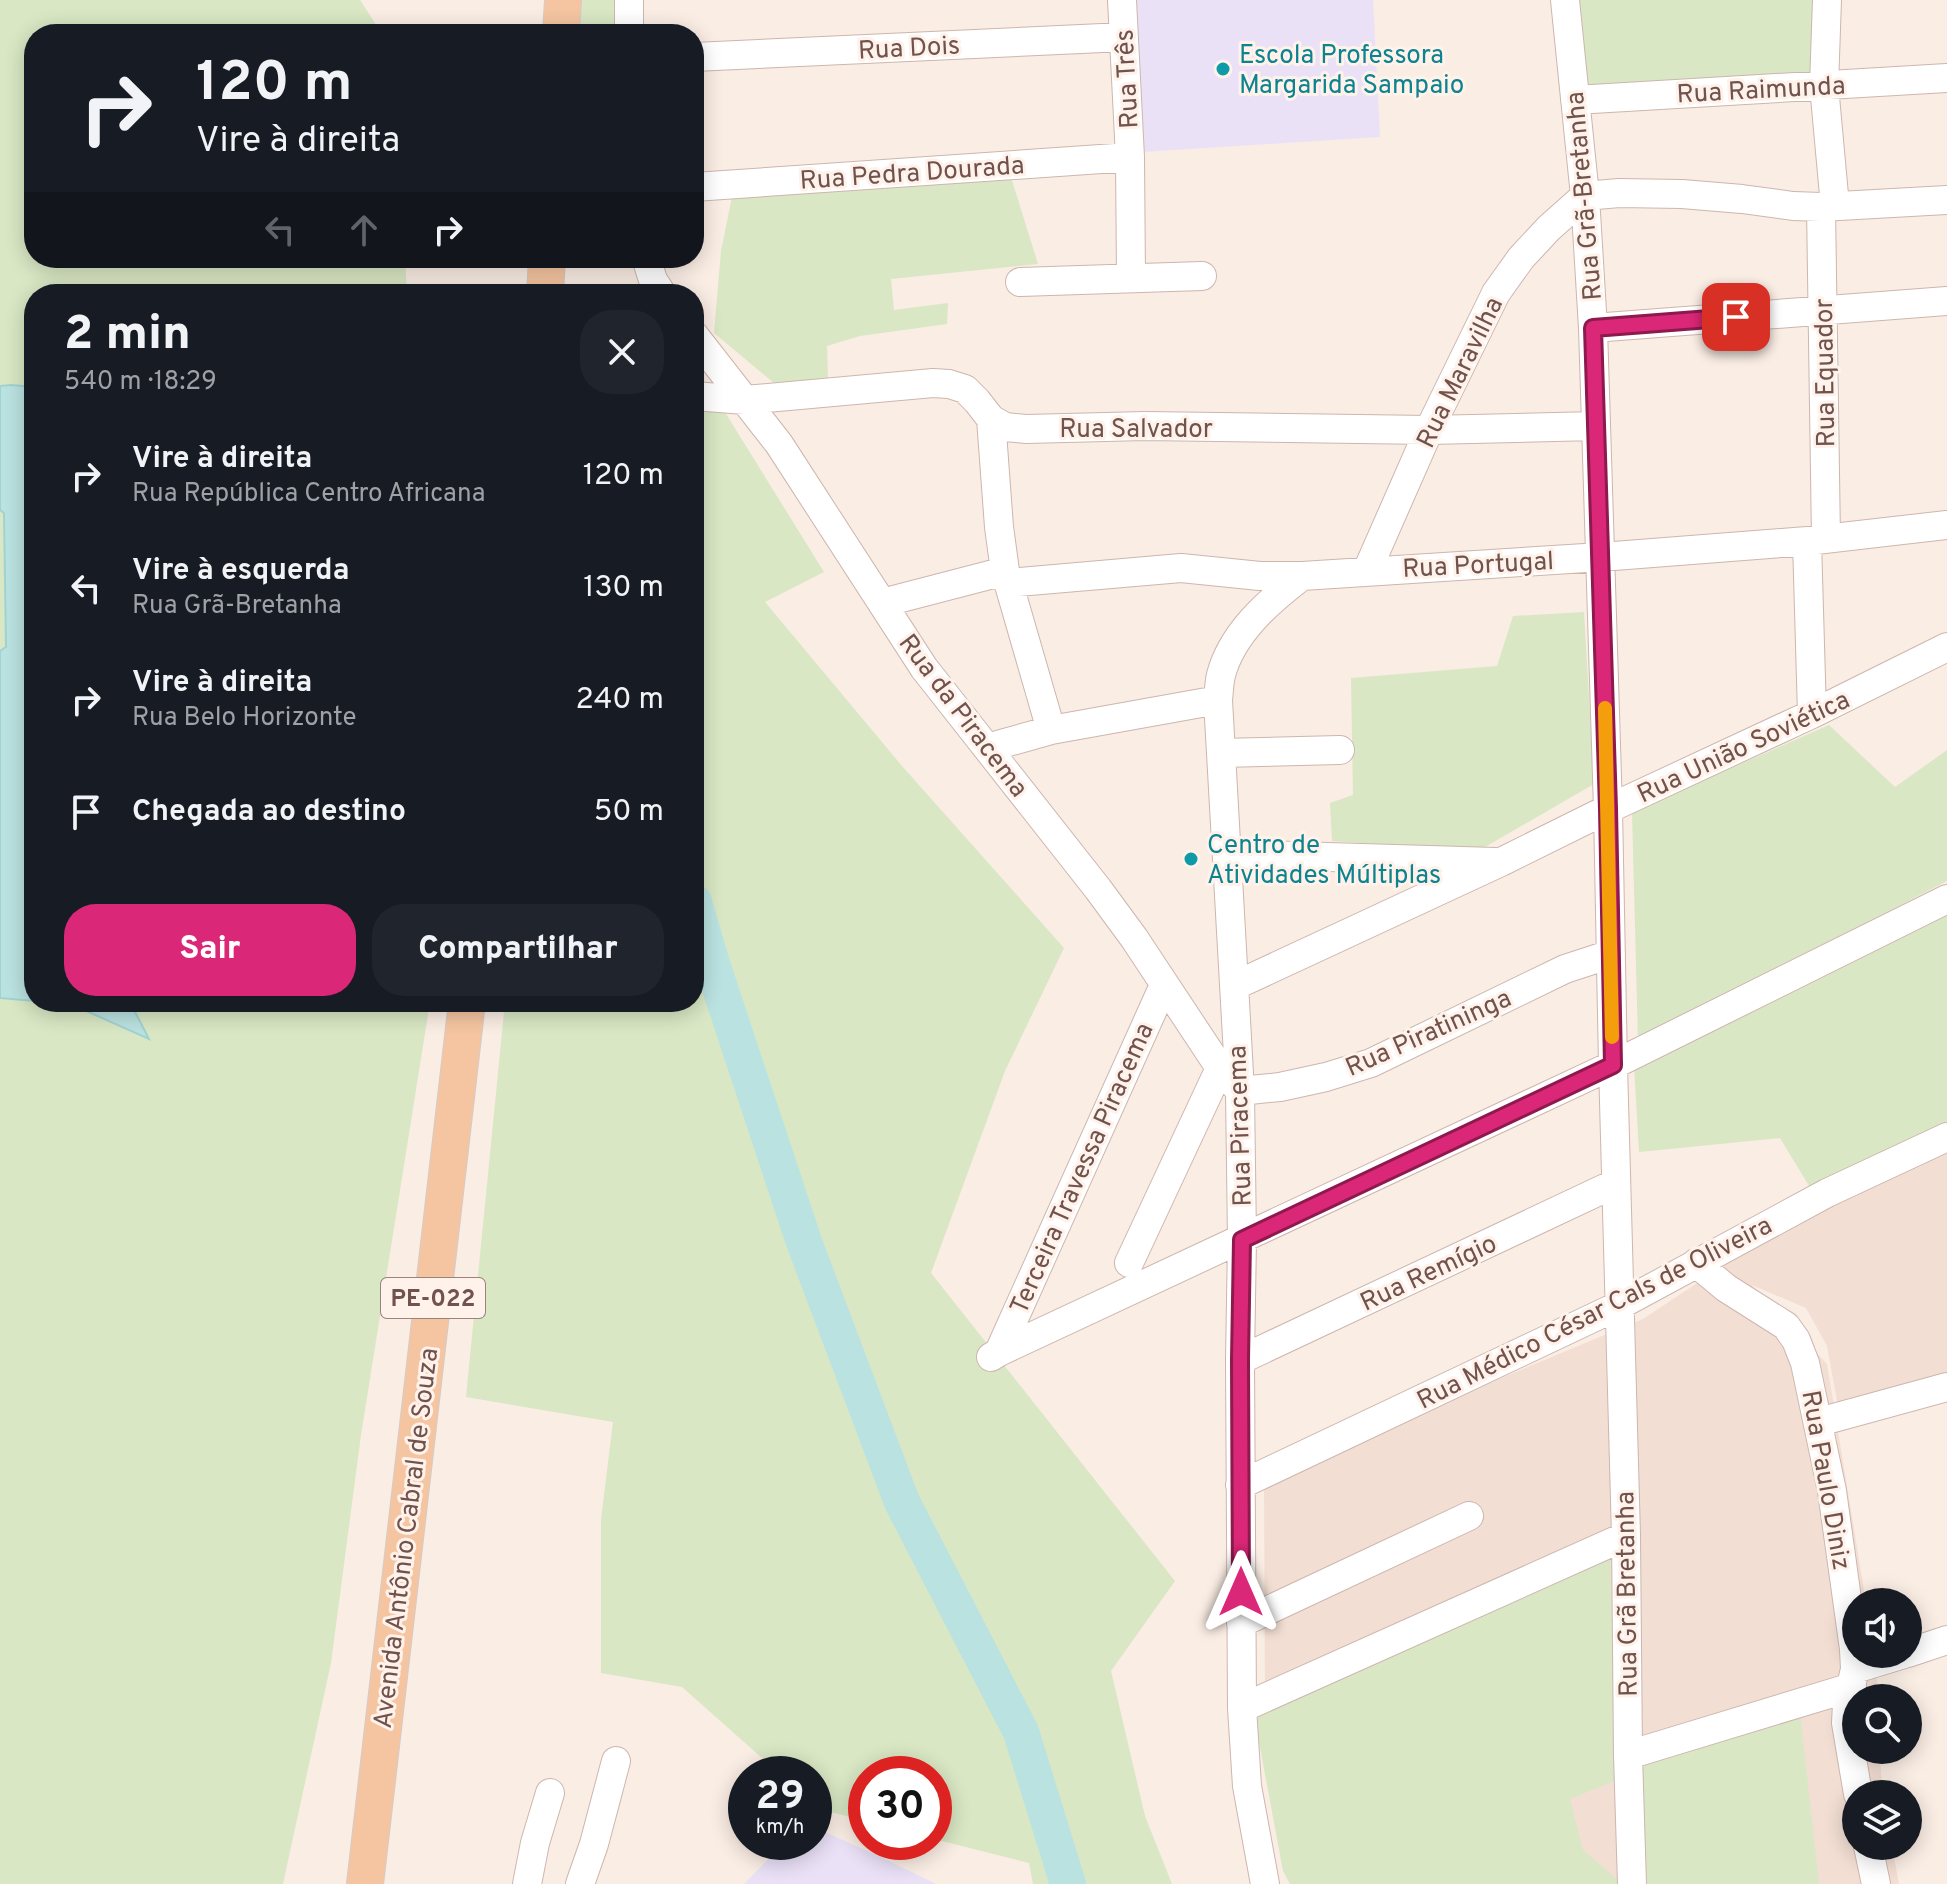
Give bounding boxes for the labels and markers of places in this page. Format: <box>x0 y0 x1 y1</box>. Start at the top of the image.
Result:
place label: Escola Professora Margarida Sampaio <box>1239 40 1464 103</box>
marker: Escola Professora Margarida Sampaio <box>1214 60 1232 78</box>
pin <box>1702 283 1770 351</box>
place label: Centro de Atividades Múltiplas <box>1207 830 1441 893</box>
marker: Centro de Atividades Múltiplas <box>1182 850 1200 868</box>

